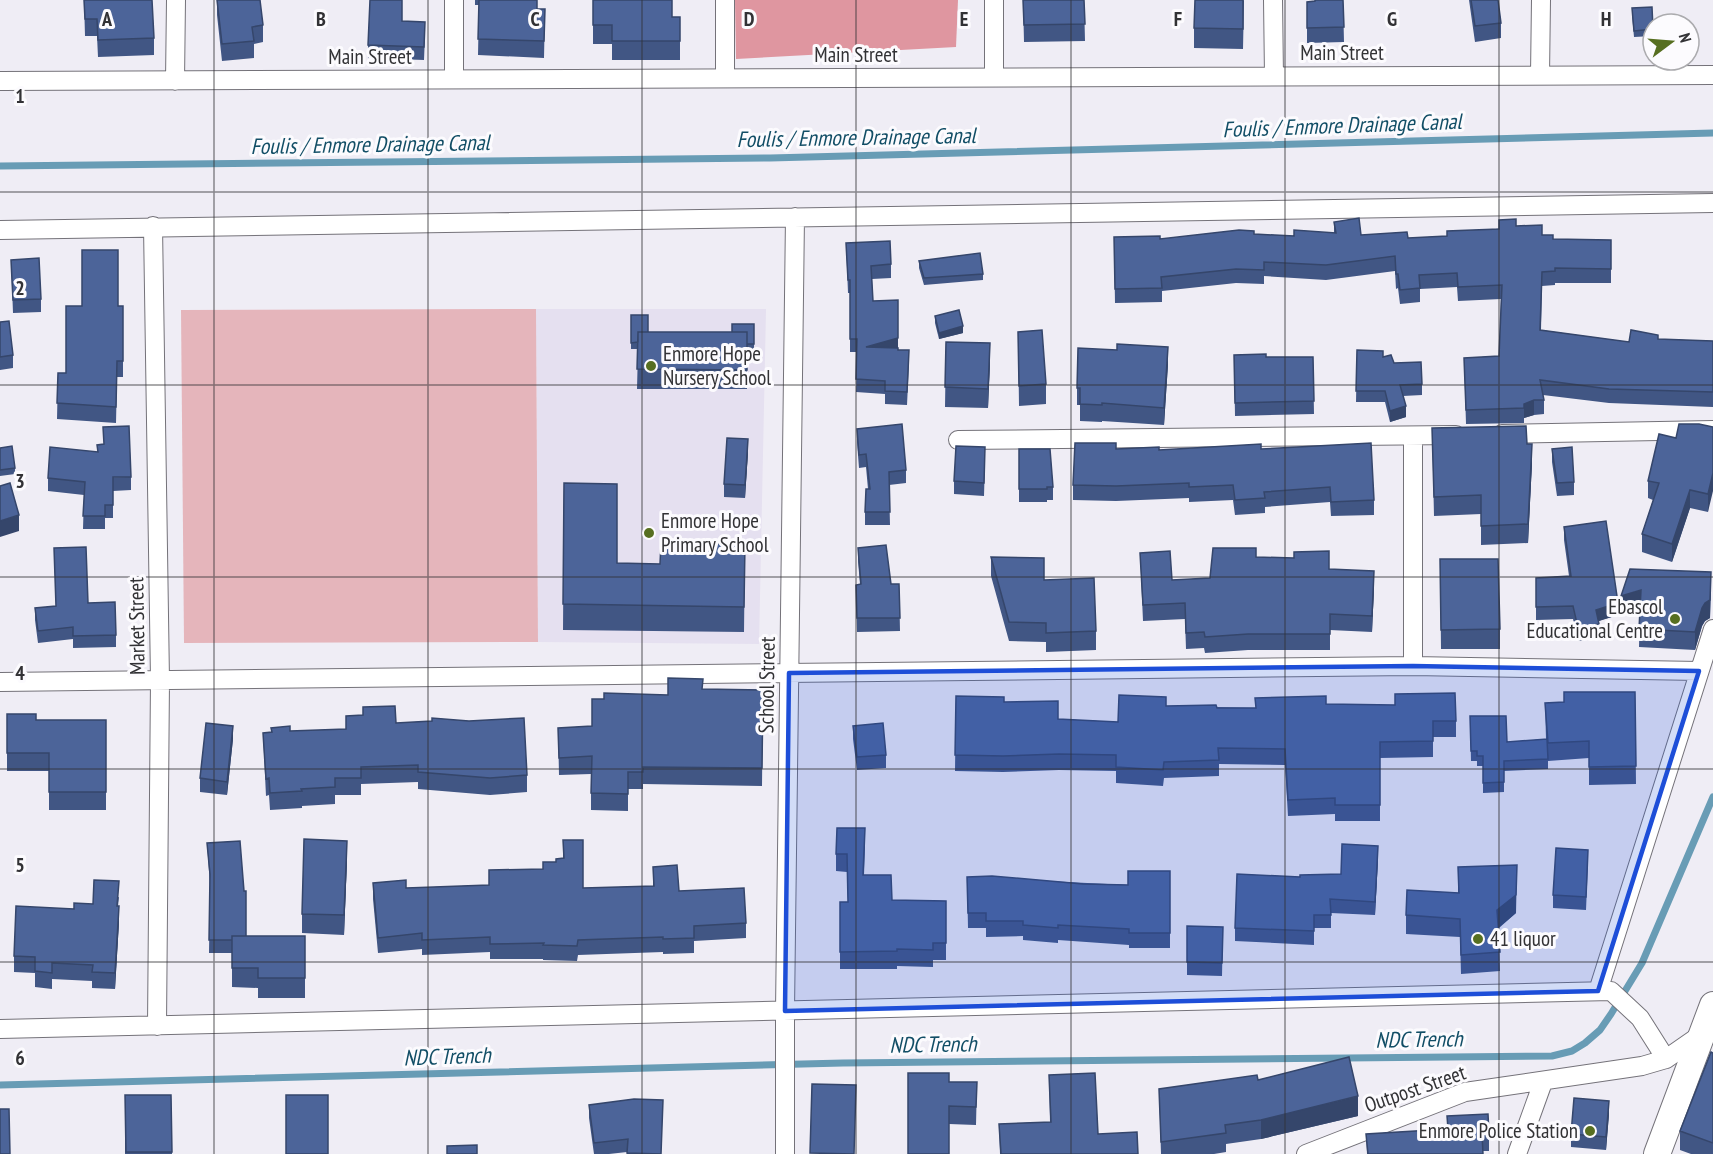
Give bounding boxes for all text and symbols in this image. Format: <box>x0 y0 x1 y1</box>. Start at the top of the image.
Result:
text: A <box>101 6 113 32</box>
text: B <box>316 6 326 32</box>
text: C <box>530 6 540 32</box>
text: D <box>744 6 755 32</box>
text: E <box>960 6 968 32</box>
text: F <box>1174 6 1182 32</box>
text: G <box>1387 6 1397 32</box>
text: H <box>1601 6 1611 32</box>
north arrow <box>1641 12 1701 72</box>
text: N <box>1675 31 1696 45</box>
street label: Main Street <box>1300 39 1384 66</box>
street label: Main Street <box>814 41 898 68</box>
street label: Main Street <box>328 43 412 70</box>
text: 1 <box>15 83 25 109</box>
water label: Foulis / Enmore Drainage Canal <box>1222 107 1464 143</box>
water label: Foulis / Enmore Drainage Canal <box>736 121 978 153</box>
water label: Foulis / Enmore Drainage Canal <box>250 128 492 160</box>
text: 2 <box>15 275 25 301</box>
place label: Enmore Hope Nursery School <box>663 340 771 391</box>
marker: Enmore Hope Nursery School <box>644 359 658 373</box>
text: 3 <box>15 468 25 494</box>
place label: Enmore Hope Primary School <box>661 507 769 558</box>
marker: Enmore Hope Primary School <box>642 526 656 540</box>
street label: Market Street <box>122 577 151 675</box>
place label: Ebascol Educational Centre <box>1526 593 1663 644</box>
marker: Ebascol Educational Centre <box>1668 612 1682 626</box>
street label: School Street <box>752 636 781 734</box>
text: 4 <box>15 660 25 686</box>
text: 5 <box>15 852 25 878</box>
place label: 41 liquor <box>1490 925 1556 952</box>
marker: 41 liquor <box>1471 932 1485 946</box>
water label: NDC Trench <box>1375 1024 1464 1054</box>
water label: NDC Trench <box>889 1029 978 1059</box>
water label: NDC Trench <box>403 1040 492 1072</box>
text: 6 <box>15 1045 25 1071</box>
street label: Outpost Street <box>1361 1059 1469 1118</box>
place label: Enmore Police Station <box>1419 1117 1578 1144</box>
marker: Enmore Police Station <box>1583 1124 1597 1138</box>

